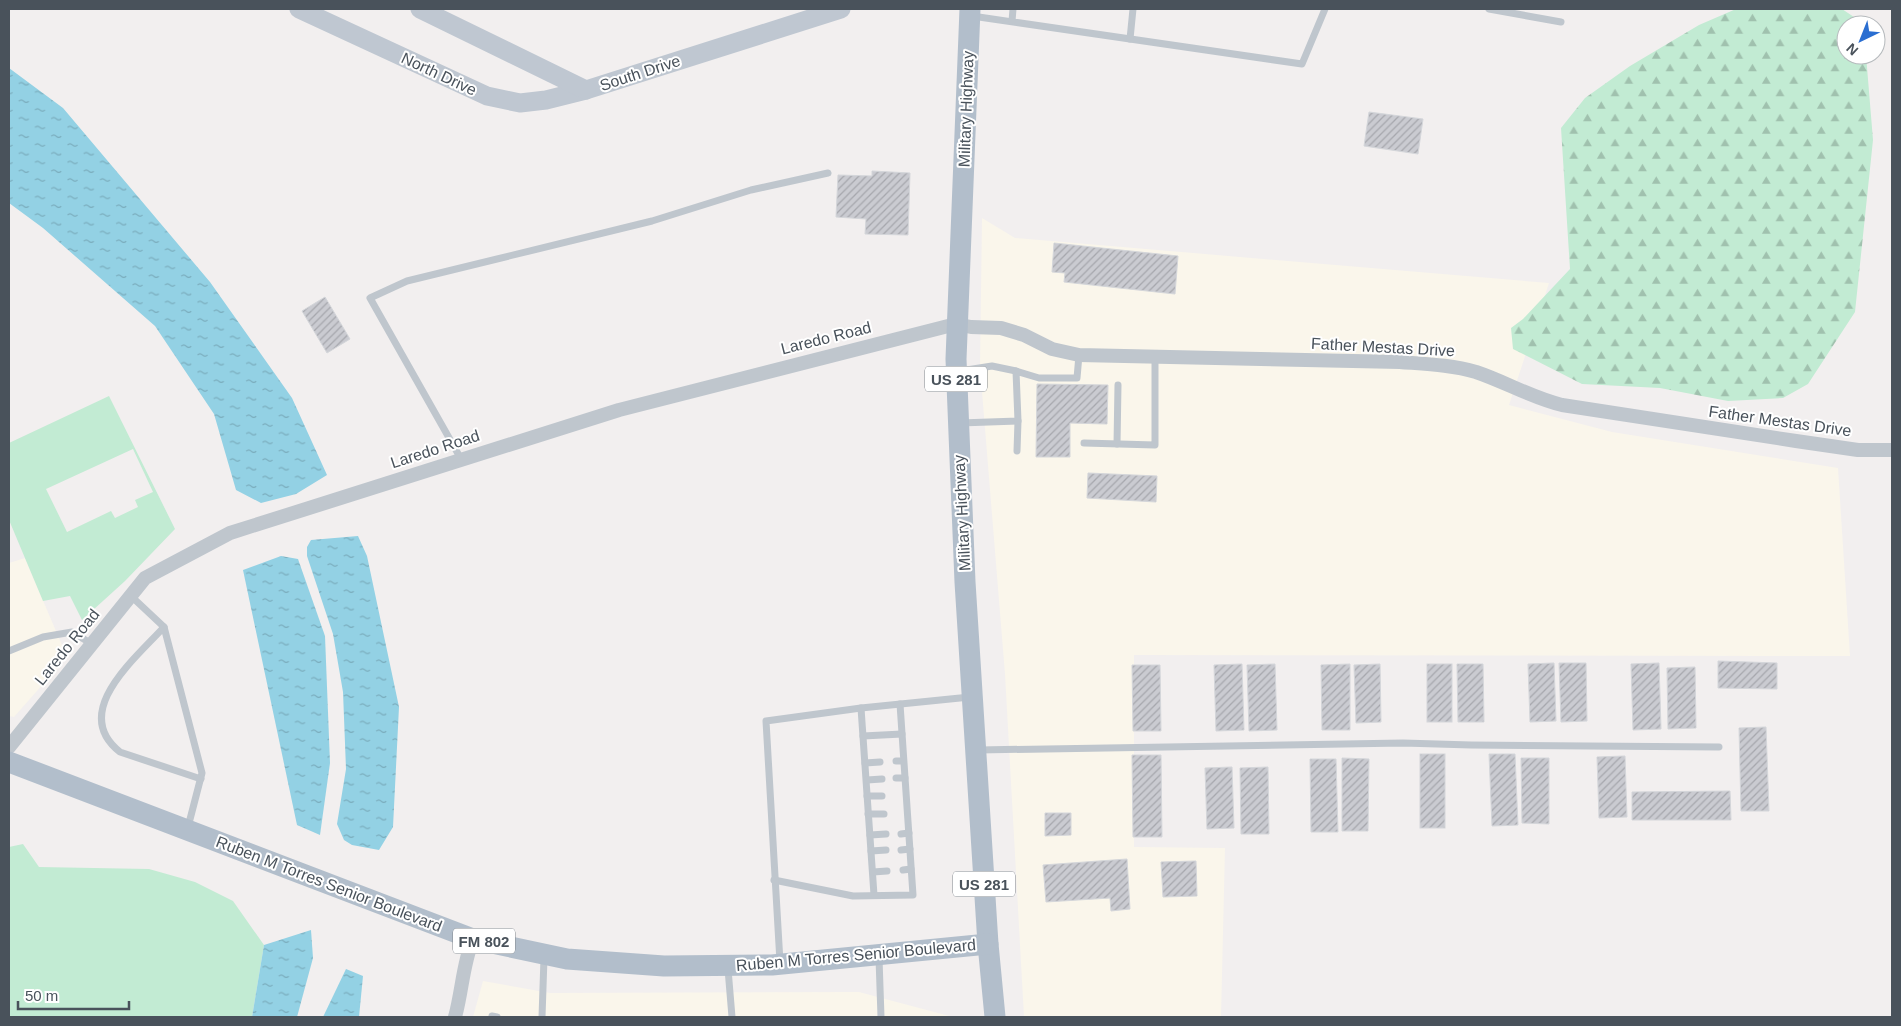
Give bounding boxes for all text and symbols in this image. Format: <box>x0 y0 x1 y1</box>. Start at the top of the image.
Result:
north arrow <box>1836 15 1886 65</box>
text: N <box>1843 40 1861 59</box>
street label: North Drive <box>399 49 479 99</box>
street label: Military Highway <box>955 51 977 167</box>
street label: South Drive <box>598 52 682 94</box>
street label: Laredo Road <box>779 319 873 357</box>
street label: Father Mestas Drive <box>1311 335 1455 359</box>
road number: US 281 <box>925 366 987 392</box>
street label: Father Mestas Drive <box>1707 403 1853 439</box>
street label: Laredo Road <box>388 427 482 471</box>
street label: Military Highway <box>950 454 974 572</box>
street label: Laredo Road <box>31 606 103 688</box>
street label: Ruben M Torres Senior Boulevard <box>214 833 444 935</box>
road number: US 281 <box>953 872 1015 896</box>
road number: FM 802 <box>453 928 515 954</box>
street label: Ruben M Torres Senior Boulevard <box>735 936 977 974</box>
scale bar <box>18 978 129 1010</box>
text: 50 m <box>25 987 58 1004</box>

